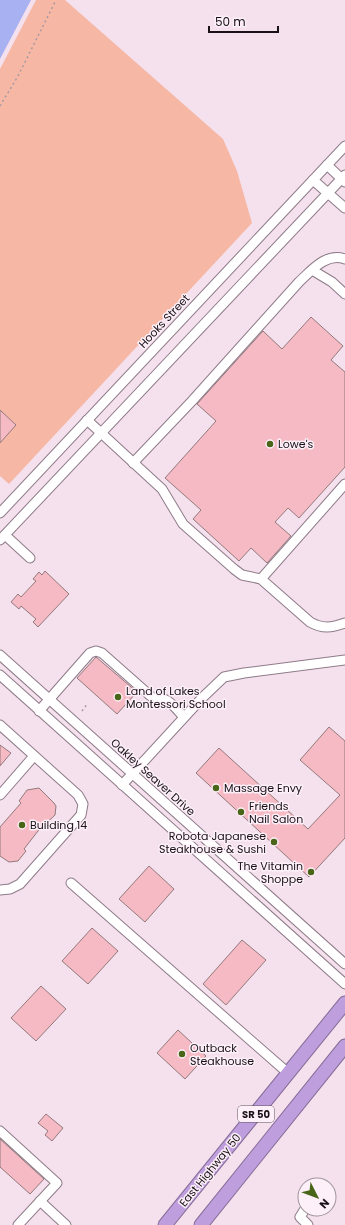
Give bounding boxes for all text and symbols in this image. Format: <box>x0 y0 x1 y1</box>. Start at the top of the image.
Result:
scale bar <box>209 8 278 34</box>
text: 50 m <box>215 13 246 30</box>
street label: Hooks Street <box>135 291 193 351</box>
place label: Lowe's <box>278 436 313 452</box>
marker: Lowe's <box>265 439 275 449</box>
place label: Land of Lakes Montessori School <box>126 683 226 712</box>
marker: Land of Lakes Montessori School <box>113 692 123 702</box>
street label: Oakley Seaver Drive <box>107 735 199 819</box>
place label: Massage Envy <box>224 780 303 796</box>
marker: Massage Envy <box>211 783 221 793</box>
place label: Friends Nail Salon <box>249 798 303 827</box>
marker: Friends Nail Salon <box>236 807 246 817</box>
place label: Building 14 <box>30 817 87 833</box>
marker: Building 14 <box>17 820 27 830</box>
place label: Robota Japanese Steakhouse & Sushi <box>159 828 266 857</box>
marker: Robota Japanese Steakhouse & Sushi <box>269 837 279 847</box>
place label: The Vitamin Shoppe <box>238 858 303 887</box>
marker: The Vitamin Shoppe <box>306 867 316 877</box>
place label: Outback Steakhouse <box>190 1040 254 1069</box>
marker: Outback Steakhouse <box>177 1049 187 1059</box>
road number: SR 50 <box>238 1106 274 1122</box>
street label: East Highway 50 <box>175 1130 245 1210</box>
north arrow <box>297 1177 337 1217</box>
text: N <box>316 1195 333 1212</box>

